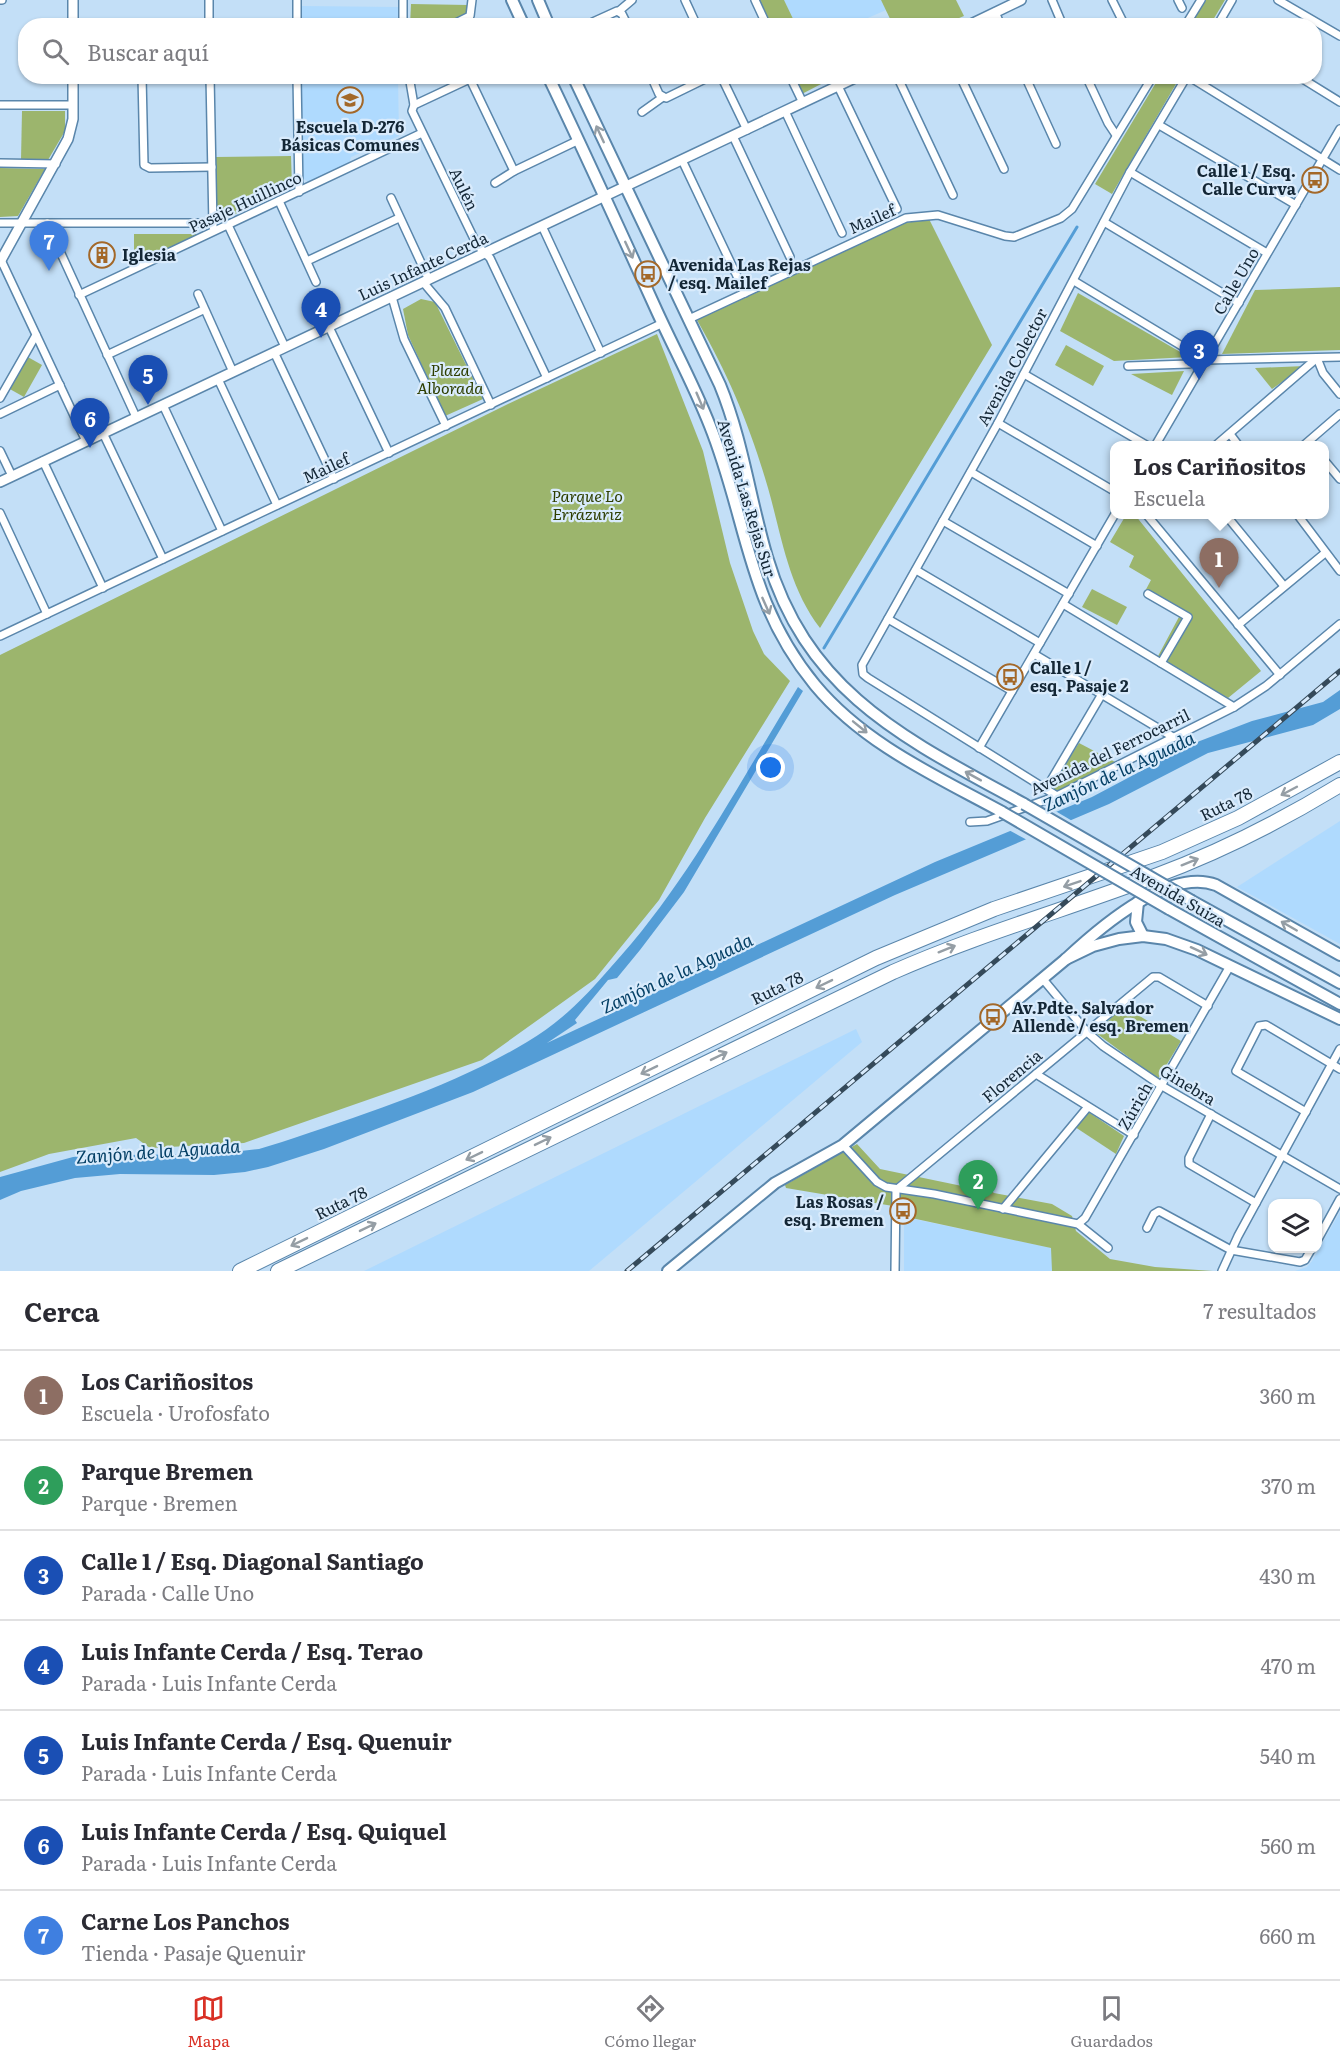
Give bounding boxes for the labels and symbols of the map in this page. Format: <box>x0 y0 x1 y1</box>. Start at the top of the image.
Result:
school or university icon: Escuela D-276 Básicas Comunes <box>335 85 365 115</box>
place label: Escuela D-276 Básicas Comunes <box>281 114 419 156</box>
one-way arrow <box>593 126 605 144</box>
place label: Calle 1 / Esq. Calle Curva <box>1197 158 1297 200</box>
street label: Aulén <box>444 163 486 215</box>
street label: Pasaje Huillinco <box>184 164 305 238</box>
bus stop icon: Calle 1 / Esq. Calle Curva <box>1300 165 1330 195</box>
street label: Mailef <box>844 196 901 239</box>
pin: 7 <box>29 222 68 271</box>
street label: Luis Infante Cerda <box>354 224 492 306</box>
building icon: Iglesia <box>87 240 117 270</box>
one-way arrow <box>623 241 635 259</box>
place label: Iglesia <box>122 242 177 266</box>
street label: Calle Uno <box>1206 242 1264 319</box>
place label: Avenida Las Rejas / esq. Mailef <box>668 252 811 294</box>
bus stop icon: Avenida Las Rejas / esq. Mailef <box>633 259 663 289</box>
pin: 4 <box>302 288 340 338</box>
street label: Avenida Colector <box>970 303 1052 430</box>
pin: 3 <box>1180 330 1218 380</box>
pin: 5 <box>128 356 168 405</box>
park label: Plaza Alborada <box>417 357 484 399</box>
one-way arrow <box>695 391 706 410</box>
pin: 6 <box>70 398 110 448</box>
street label: Avenida Las Rejas Sur <box>712 416 784 580</box>
street label: Mailef <box>298 445 355 488</box>
park label: Parque Lo Errázuriz <box>551 483 623 525</box>
pin: 1 <box>1200 538 1238 588</box>
one-way arrow <box>761 597 773 615</box>
place label: Calle 1 / esq. Pasaje 2 <box>1030 655 1129 697</box>
bus stop icon: Calle 1 / esq. Pasaje 2 <box>995 662 1025 692</box>
street label: Avenida del Ferrocarril <box>1026 702 1194 800</box>
one-way arrow <box>851 720 867 733</box>
water label: Zanjón de la Aguada <box>1038 723 1200 818</box>
your location <box>756 753 785 782</box>
one-way arrow <box>965 770 982 782</box>
street label: Ruta 78 <box>1195 780 1256 826</box>
one-way arrow <box>1281 786 1299 797</box>
one-way arrow <box>1180 856 1198 867</box>
street label: Avenida Suiza <box>1126 858 1231 932</box>
one-way arrow <box>1063 879 1082 890</box>
one-way arrow <box>1281 920 1298 932</box>
water label: Zanjón de la Aguada <box>596 925 758 1020</box>
one-way arrow <box>937 943 955 954</box>
one-way arrow <box>1189 946 1207 958</box>
street label: Ruta 78 <box>746 964 807 1010</box>
one-way arrow <box>815 978 833 990</box>
place label: Av.Pdte. Salvador Allende / esq. Bremen <box>1012 995 1189 1037</box>
bus stop icon: Av.Pdte. Salvador Allende / esq. Bremen <box>978 1002 1008 1032</box>
street label: Florencia <box>976 1043 1047 1108</box>
one-way arrow <box>710 1050 728 1062</box>
street label: Ginebra <box>1156 1058 1221 1110</box>
one-way arrow <box>640 1065 658 1076</box>
street label: Zúrich <box>1111 1077 1158 1134</box>
water label: Zanjón de la Aguada <box>75 1131 242 1170</box>
one-way arrow <box>534 1135 552 1146</box>
one-way arrow <box>465 1151 483 1163</box>
pin: 2 <box>958 1160 998 1210</box>
street label: Ruta 78 <box>310 1179 371 1225</box>
place label: Las Rosas / esq. Bremen <box>784 1189 884 1231</box>
bus stop icon: Las Rosas / esq. Bremen <box>888 1196 918 1226</box>
one-way arrow <box>359 1220 377 1232</box>
one-way arrow <box>290 1237 308 1249</box>

